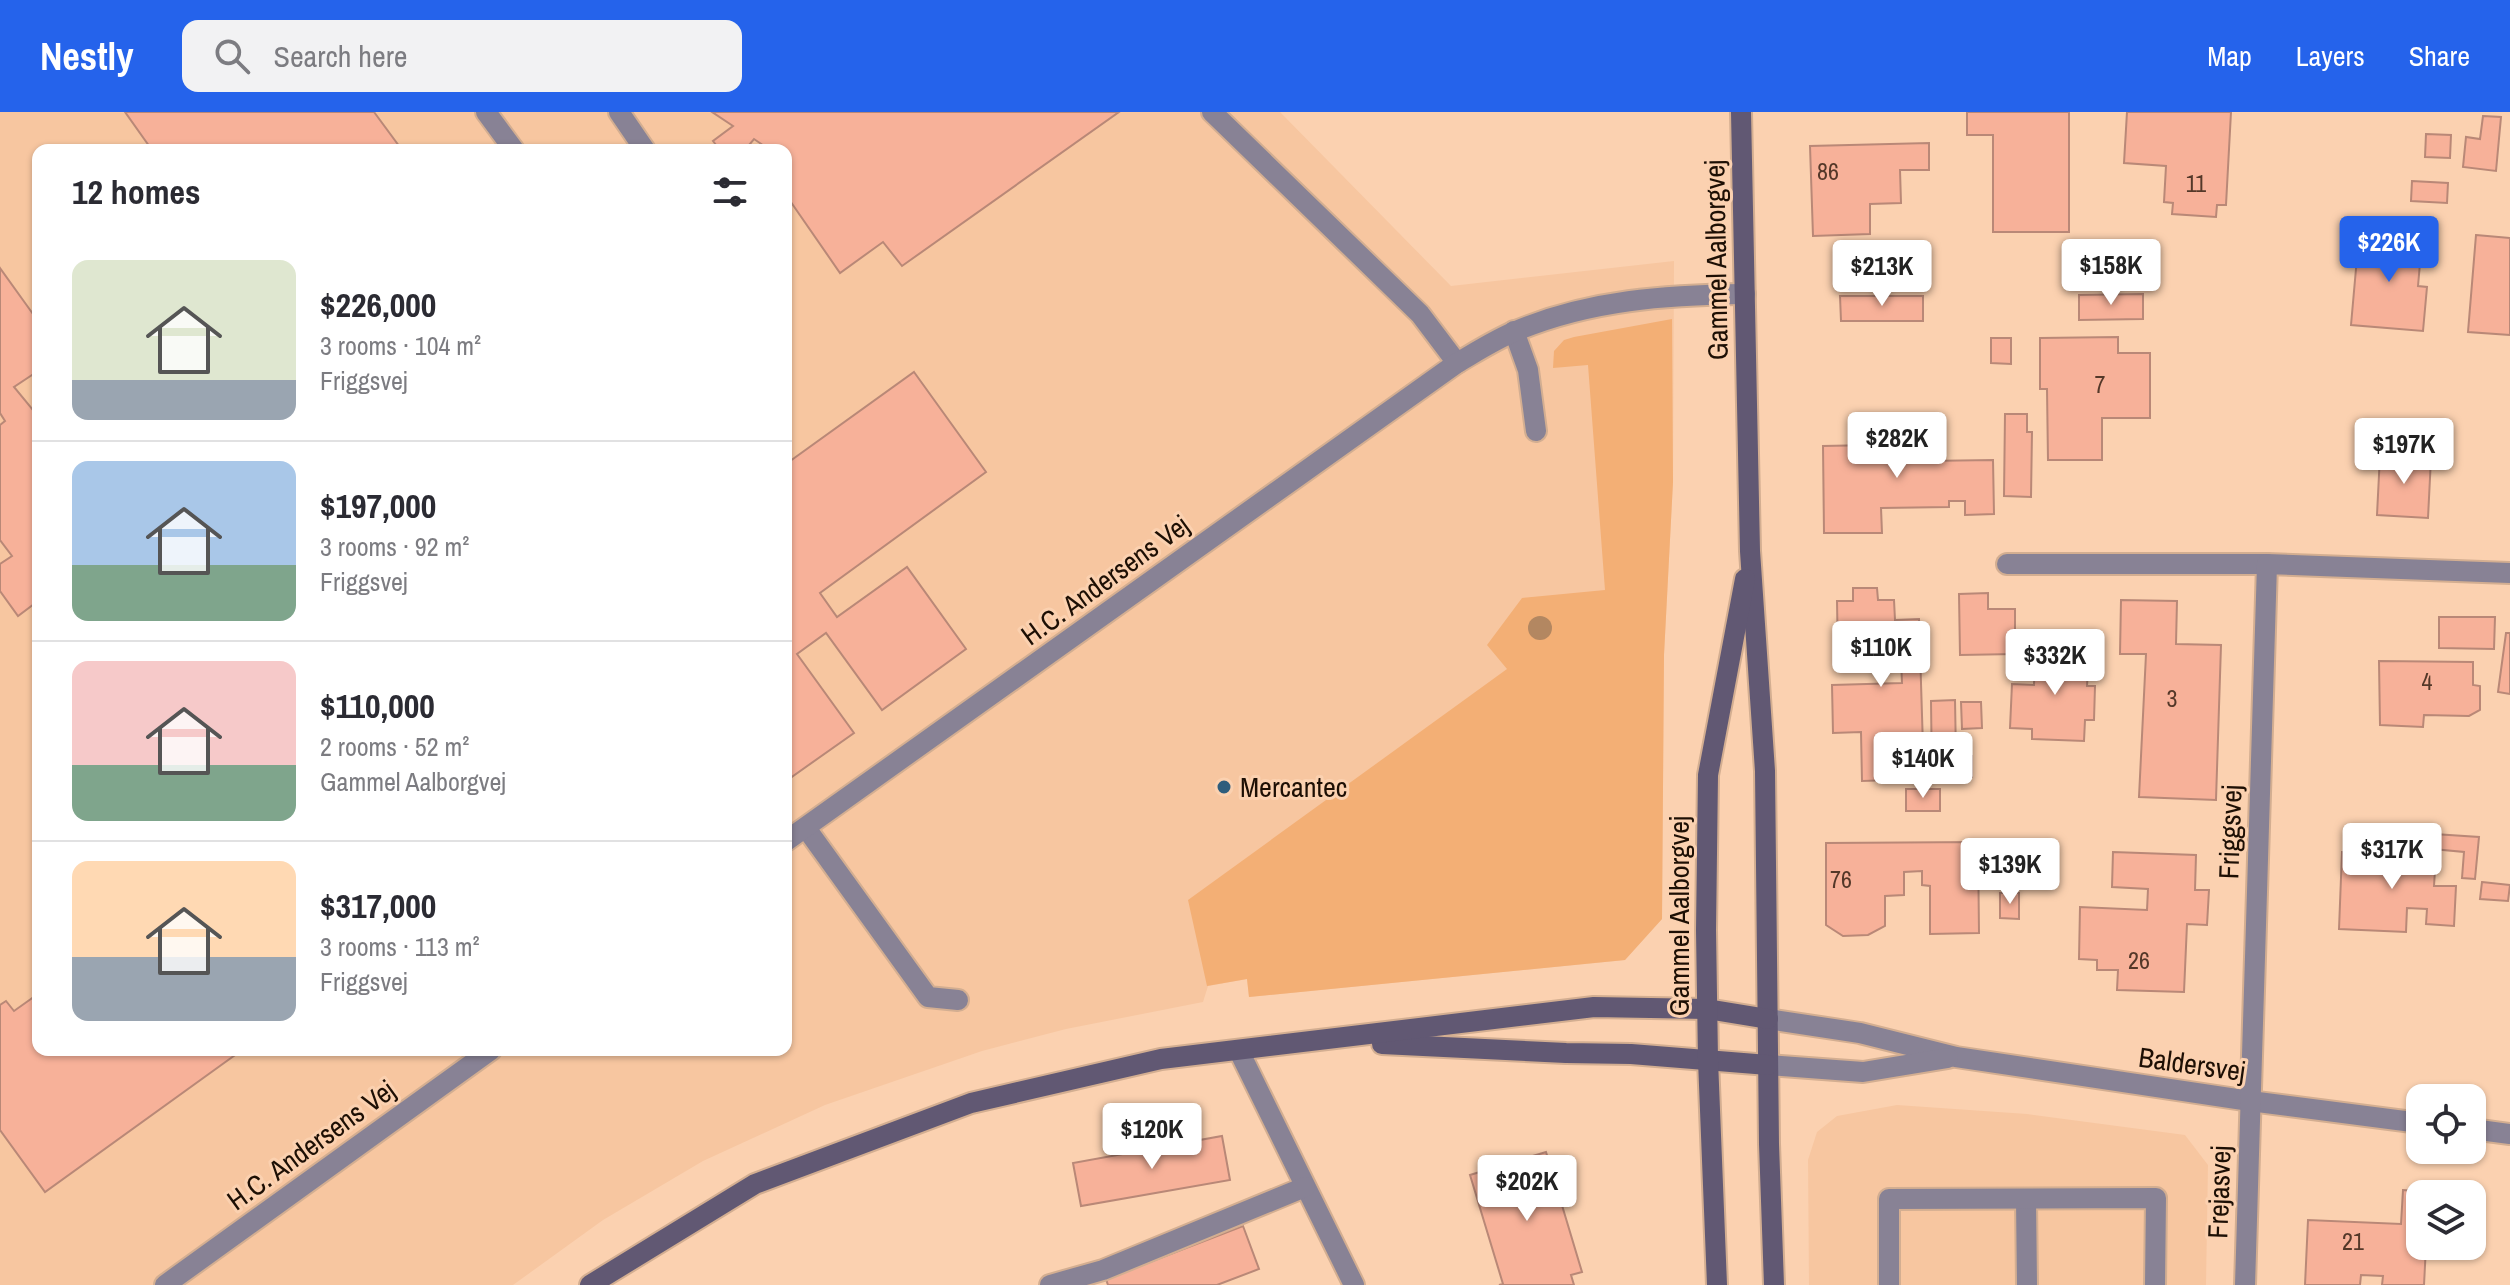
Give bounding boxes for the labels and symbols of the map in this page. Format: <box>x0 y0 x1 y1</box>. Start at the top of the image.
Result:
house number: 86 <box>1817 155 1839 187</box>
street label: Gammel Aalborgvej <box>1695 160 1737 360</box>
house number: 11 <box>2186 167 2206 199</box>
pin: $226K <box>2333 216 2445 284</box>
pin: $158K <box>2055 239 2167 307</box>
pin: $213K <box>1826 240 1938 308</box>
house number: 7 <box>2095 368 2106 400</box>
pin: $282K <box>1841 412 1953 480</box>
pin: $197K <box>2348 418 2460 486</box>
street label: H.C. Andersens Vej <box>1013 506 1197 654</box>
pin: $110K <box>1825 621 1937 689</box>
pin: $332K <box>1999 629 2111 697</box>
house number: 4 <box>2422 665 2433 697</box>
house number: 3 <box>2167 682 2177 714</box>
pin: $140K <box>1867 732 1979 800</box>
place label: Mercantec <box>1240 768 1347 806</box>
marker: Mercantec <box>1215 778 1233 796</box>
street label: Friggsvej <box>2209 784 2251 880</box>
street label: Gammel Aalborgvej <box>1660 816 1698 1016</box>
pin: $317K <box>2336 823 2448 891</box>
pin: $139K <box>1954 838 2066 906</box>
house number: 76 <box>1830 863 1852 895</box>
house number: 26 <box>2128 944 2150 976</box>
street label: Baldersvej <box>2136 1038 2248 1090</box>
street label: H.C. Andersens Vej <box>219 1071 403 1219</box>
pin: $120K <box>1096 1103 1208 1171</box>
street label: Frejasvej <box>2198 1145 2240 1239</box>
pin: $202K <box>1471 1155 1583 1223</box>
house number: 21 <box>2342 1225 2364 1257</box>

